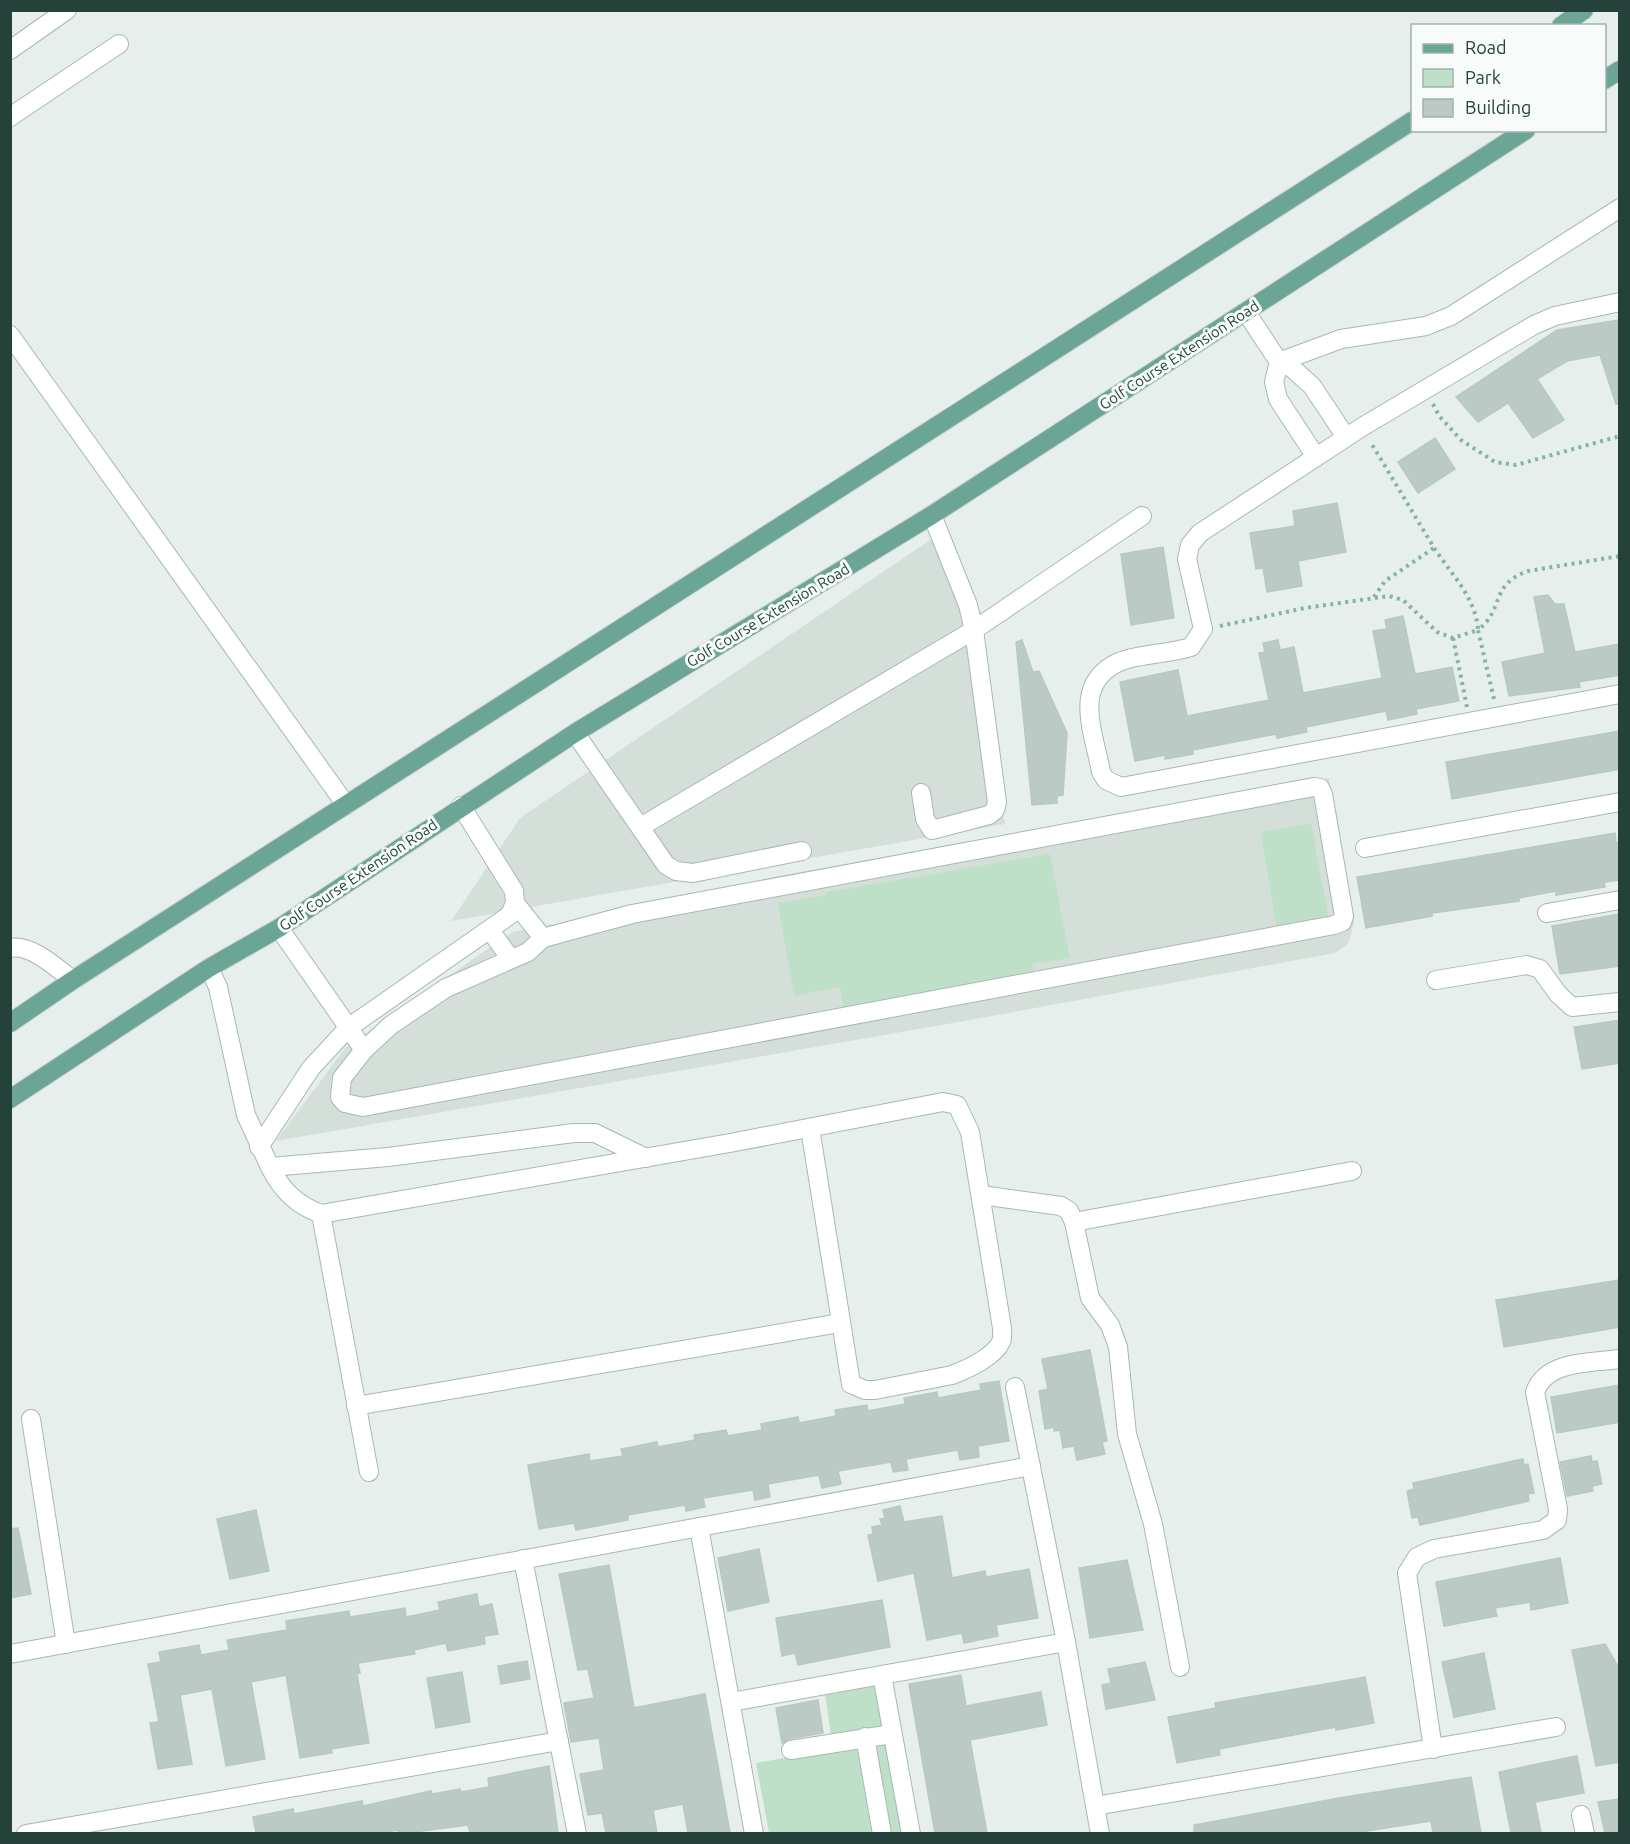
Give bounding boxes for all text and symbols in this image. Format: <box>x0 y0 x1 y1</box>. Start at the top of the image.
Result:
legend <box>1411 24 1606 132</box>
text: Road <box>1465 37 1507 57</box>
text: Park <box>1465 67 1501 87</box>
text: Building <box>1465 97 1531 117</box>
street label: Golf Course Extension Road <box>1096 297 1262 413</box>
street label: Golf Course Extension Road <box>684 560 852 670</box>
street label: Golf Course Extension Road <box>276 816 440 934</box>

